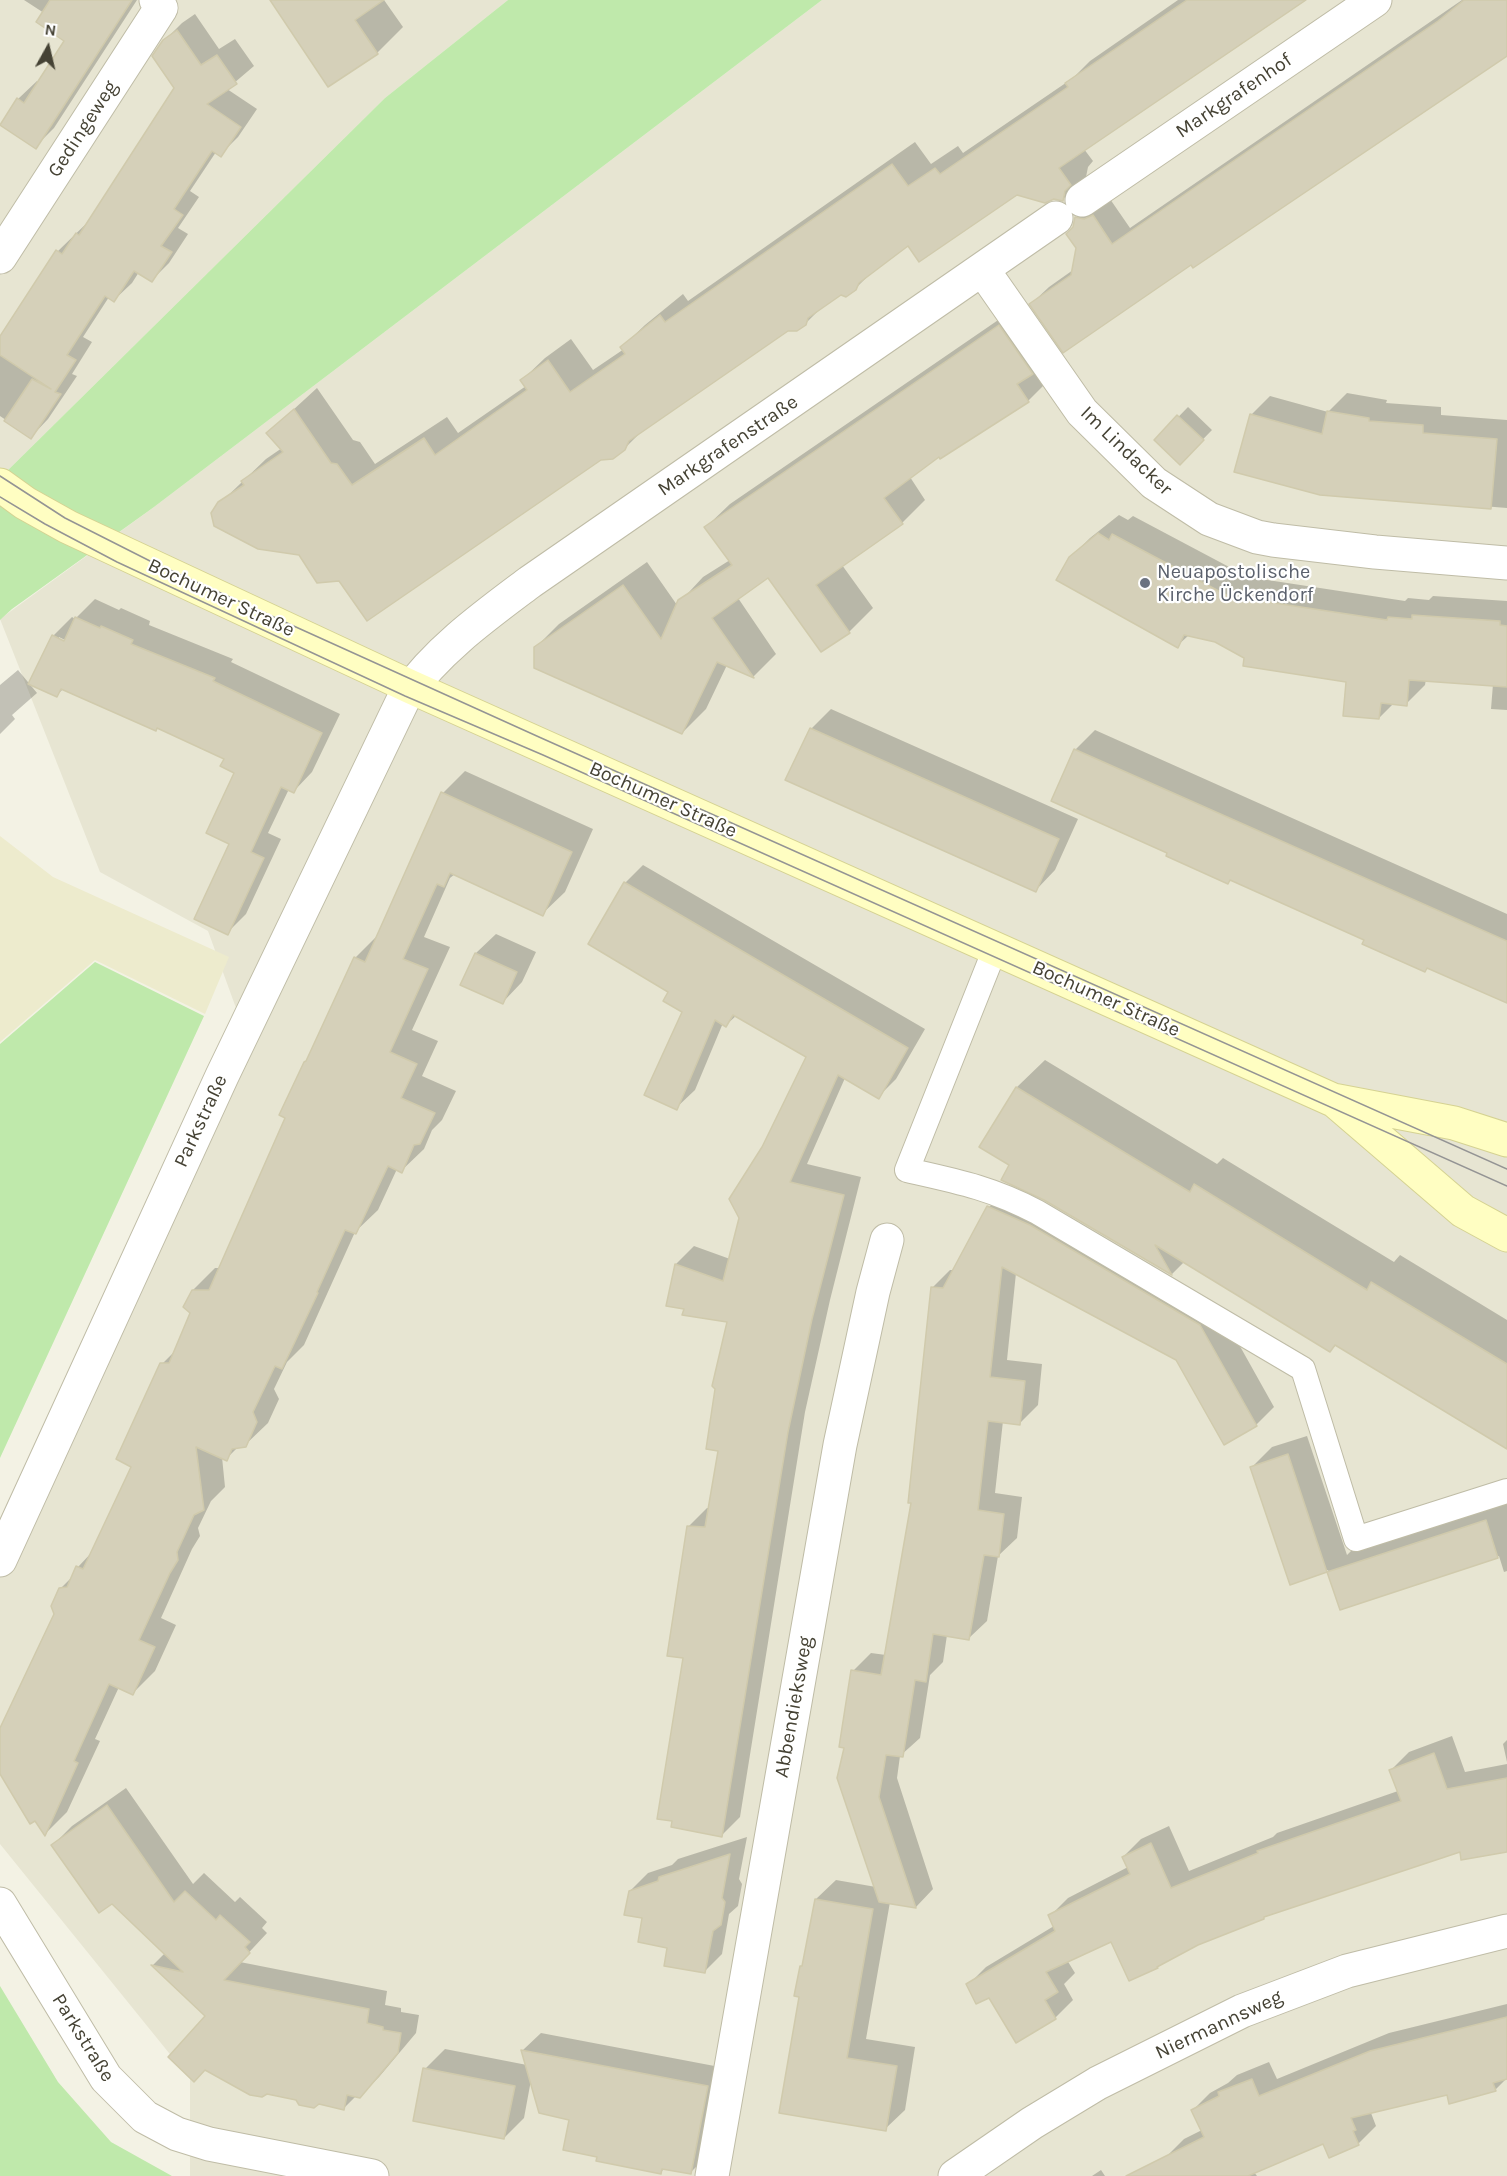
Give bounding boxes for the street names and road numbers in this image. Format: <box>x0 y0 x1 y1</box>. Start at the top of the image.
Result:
street label: Markgrafenhof <box>1171 48 1297 144</box>
street label: Gedingeweg <box>43 76 123 182</box>
street label: Markgrafenstraße <box>653 390 803 502</box>
street label: Im Lindacker <box>1075 401 1177 501</box>
street label: Bochumer Straße <box>144 553 298 643</box>
street label: Bochumer Straße <box>585 757 741 843</box>
street label: Bochumer Straße <box>1028 956 1184 1042</box>
street label: Parkstraße <box>169 1071 233 1171</box>
street label: Abbendieksweg <box>770 1634 818 1780</box>
street label: Niermannsweg <box>1152 1985 1286 2065</box>
street label: Parkstraße <box>46 1989 120 2087</box>

